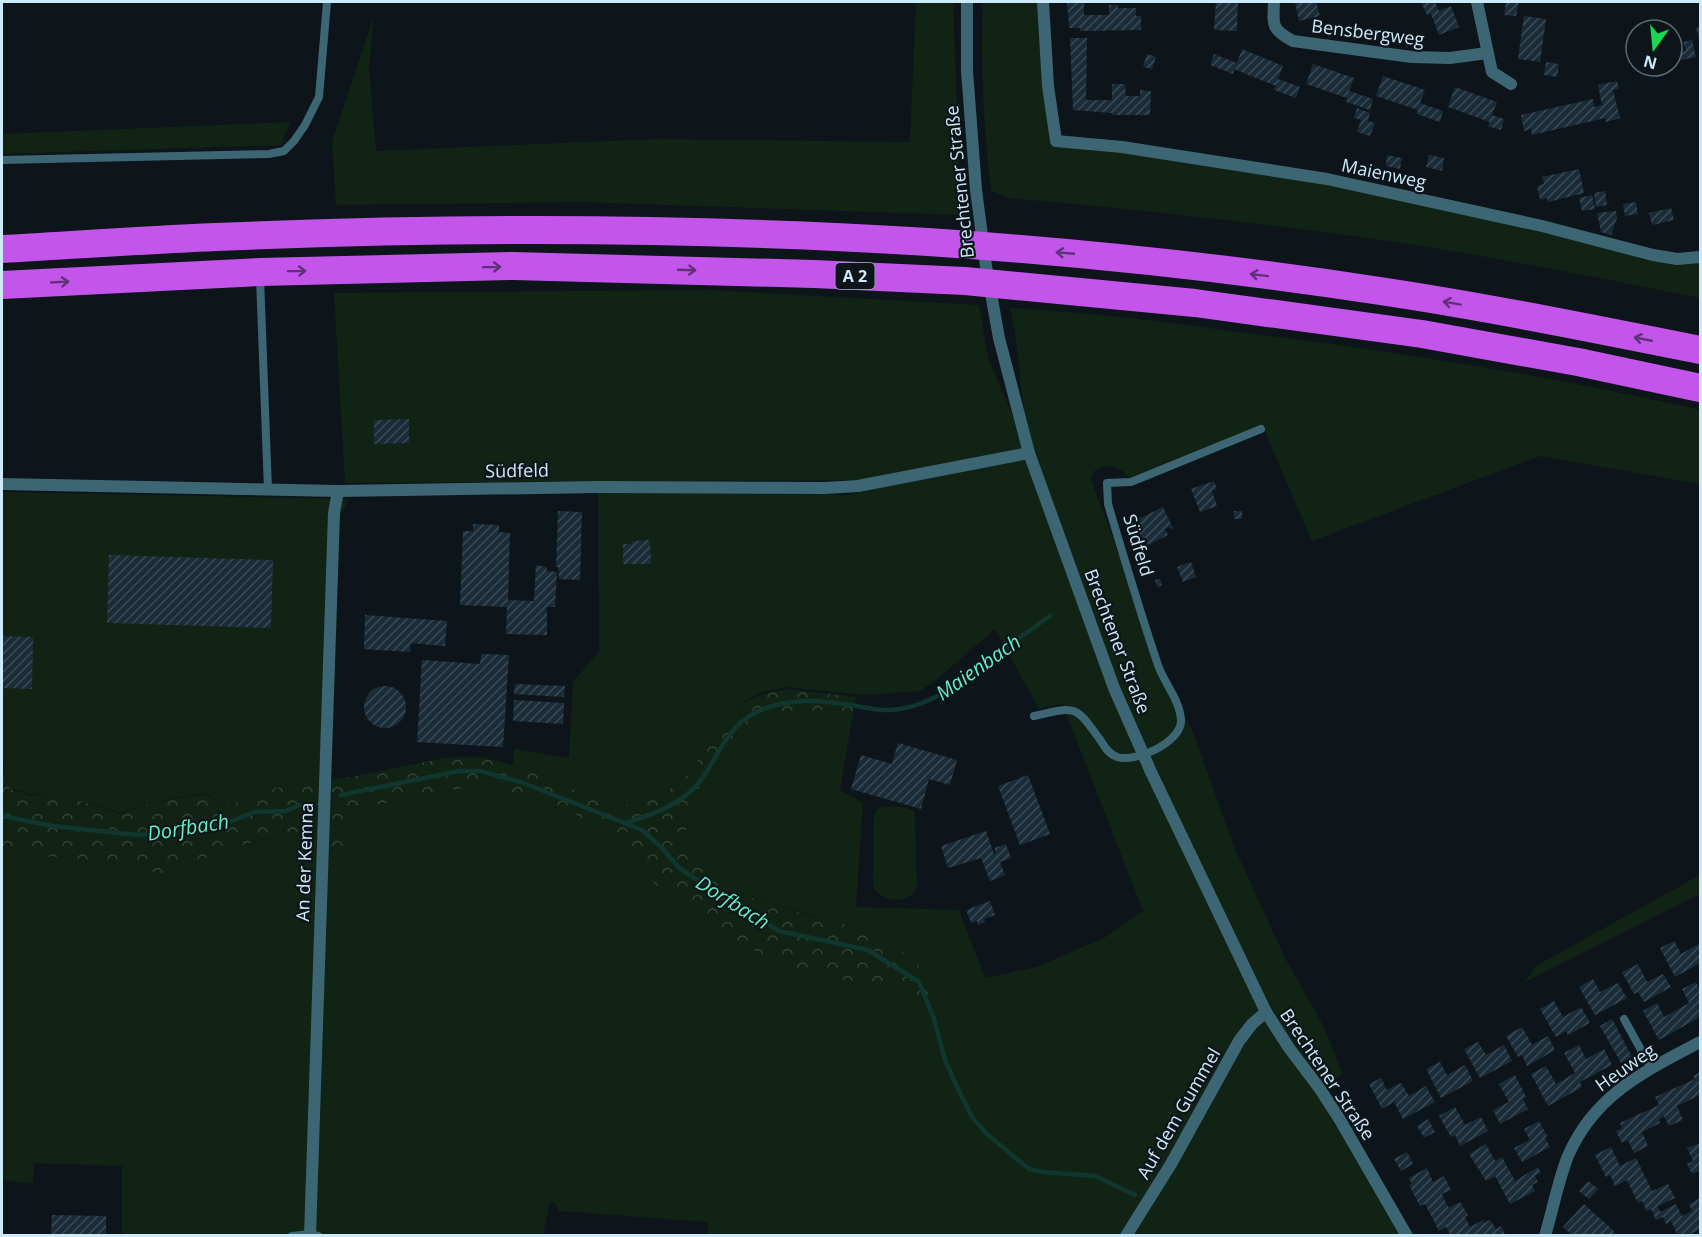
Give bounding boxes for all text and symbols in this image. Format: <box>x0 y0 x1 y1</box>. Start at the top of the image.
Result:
street label: Bensbergweg <box>1310 13 1426 51</box>
north arrow <box>1624 18 1684 78</box>
text: N <box>1641 50 1659 75</box>
street label: Brechtener Straße <box>939 104 979 260</box>
street label: Maienweg <box>1340 152 1429 194</box>
one-way arrow <box>1055 247 1075 258</box>
one-way arrow <box>481 261 501 273</box>
road number: A 2 <box>836 263 874 289</box>
one-way arrow <box>676 264 696 276</box>
one-way arrow <box>286 265 306 277</box>
one-way arrow <box>1249 269 1269 280</box>
one-way arrow <box>49 276 69 287</box>
one-way arrow <box>1442 297 1462 308</box>
one-way arrow <box>1634 333 1653 344</box>
street label: Südfeld <box>485 457 549 483</box>
street label: Südfeld <box>1118 511 1160 579</box>
street label: Brechtener Straße <box>1079 565 1157 717</box>
water label: Maienbach <box>930 628 1026 706</box>
street label: An der Kemna <box>290 802 318 922</box>
water label: Dorfbach <box>145 807 231 847</box>
water label: Dorfbach <box>691 869 775 935</box>
street label: Brechtener Straße <box>1275 1004 1381 1144</box>
street label: Heuweg <box>1590 1037 1660 1096</box>
street label: Auf dem Gummel <box>1131 1043 1225 1183</box>

